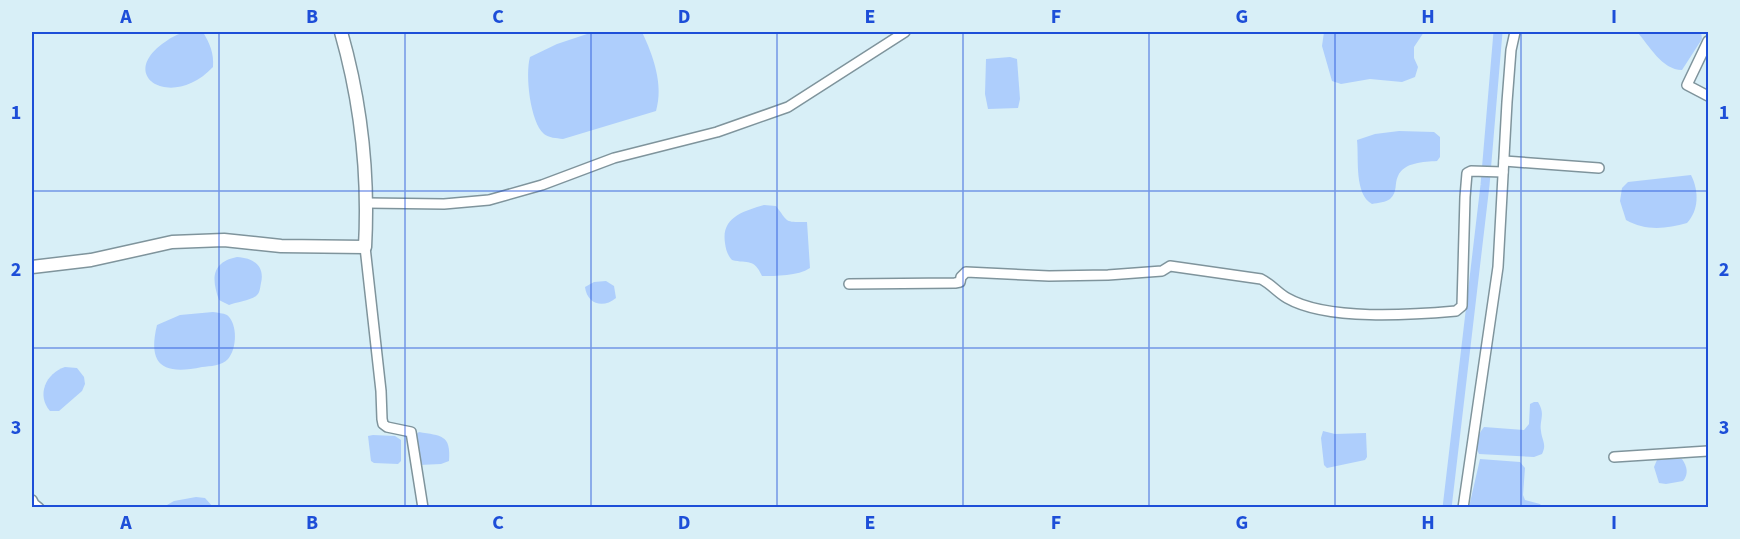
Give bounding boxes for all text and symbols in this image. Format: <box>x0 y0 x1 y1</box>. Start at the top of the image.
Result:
text: A <box>119 3 132 31</box>
text: B <box>306 3 318 31</box>
text: C <box>492 3 504 31</box>
text: D <box>678 3 690 31</box>
text: E <box>865 3 875 31</box>
text: F <box>1051 3 1061 31</box>
text: G <box>1236 3 1248 31</box>
text: H <box>1421 3 1435 31</box>
text: I <box>1611 3 1617 31</box>
text: 1 <box>11 99 21 127</box>
text: 1 <box>1719 99 1729 127</box>
text: 2 <box>11 256 21 284</box>
text: 2 <box>1719 256 1729 284</box>
text: 3 <box>11 414 21 442</box>
text: 3 <box>1719 414 1729 442</box>
text: A <box>119 509 132 537</box>
text: B <box>306 509 318 537</box>
text: C <box>492 509 504 537</box>
text: D <box>678 509 690 537</box>
text: E <box>865 509 875 537</box>
text: F <box>1051 509 1061 537</box>
text: G <box>1236 509 1248 537</box>
text: H <box>1421 509 1435 537</box>
text: I <box>1611 509 1617 537</box>

